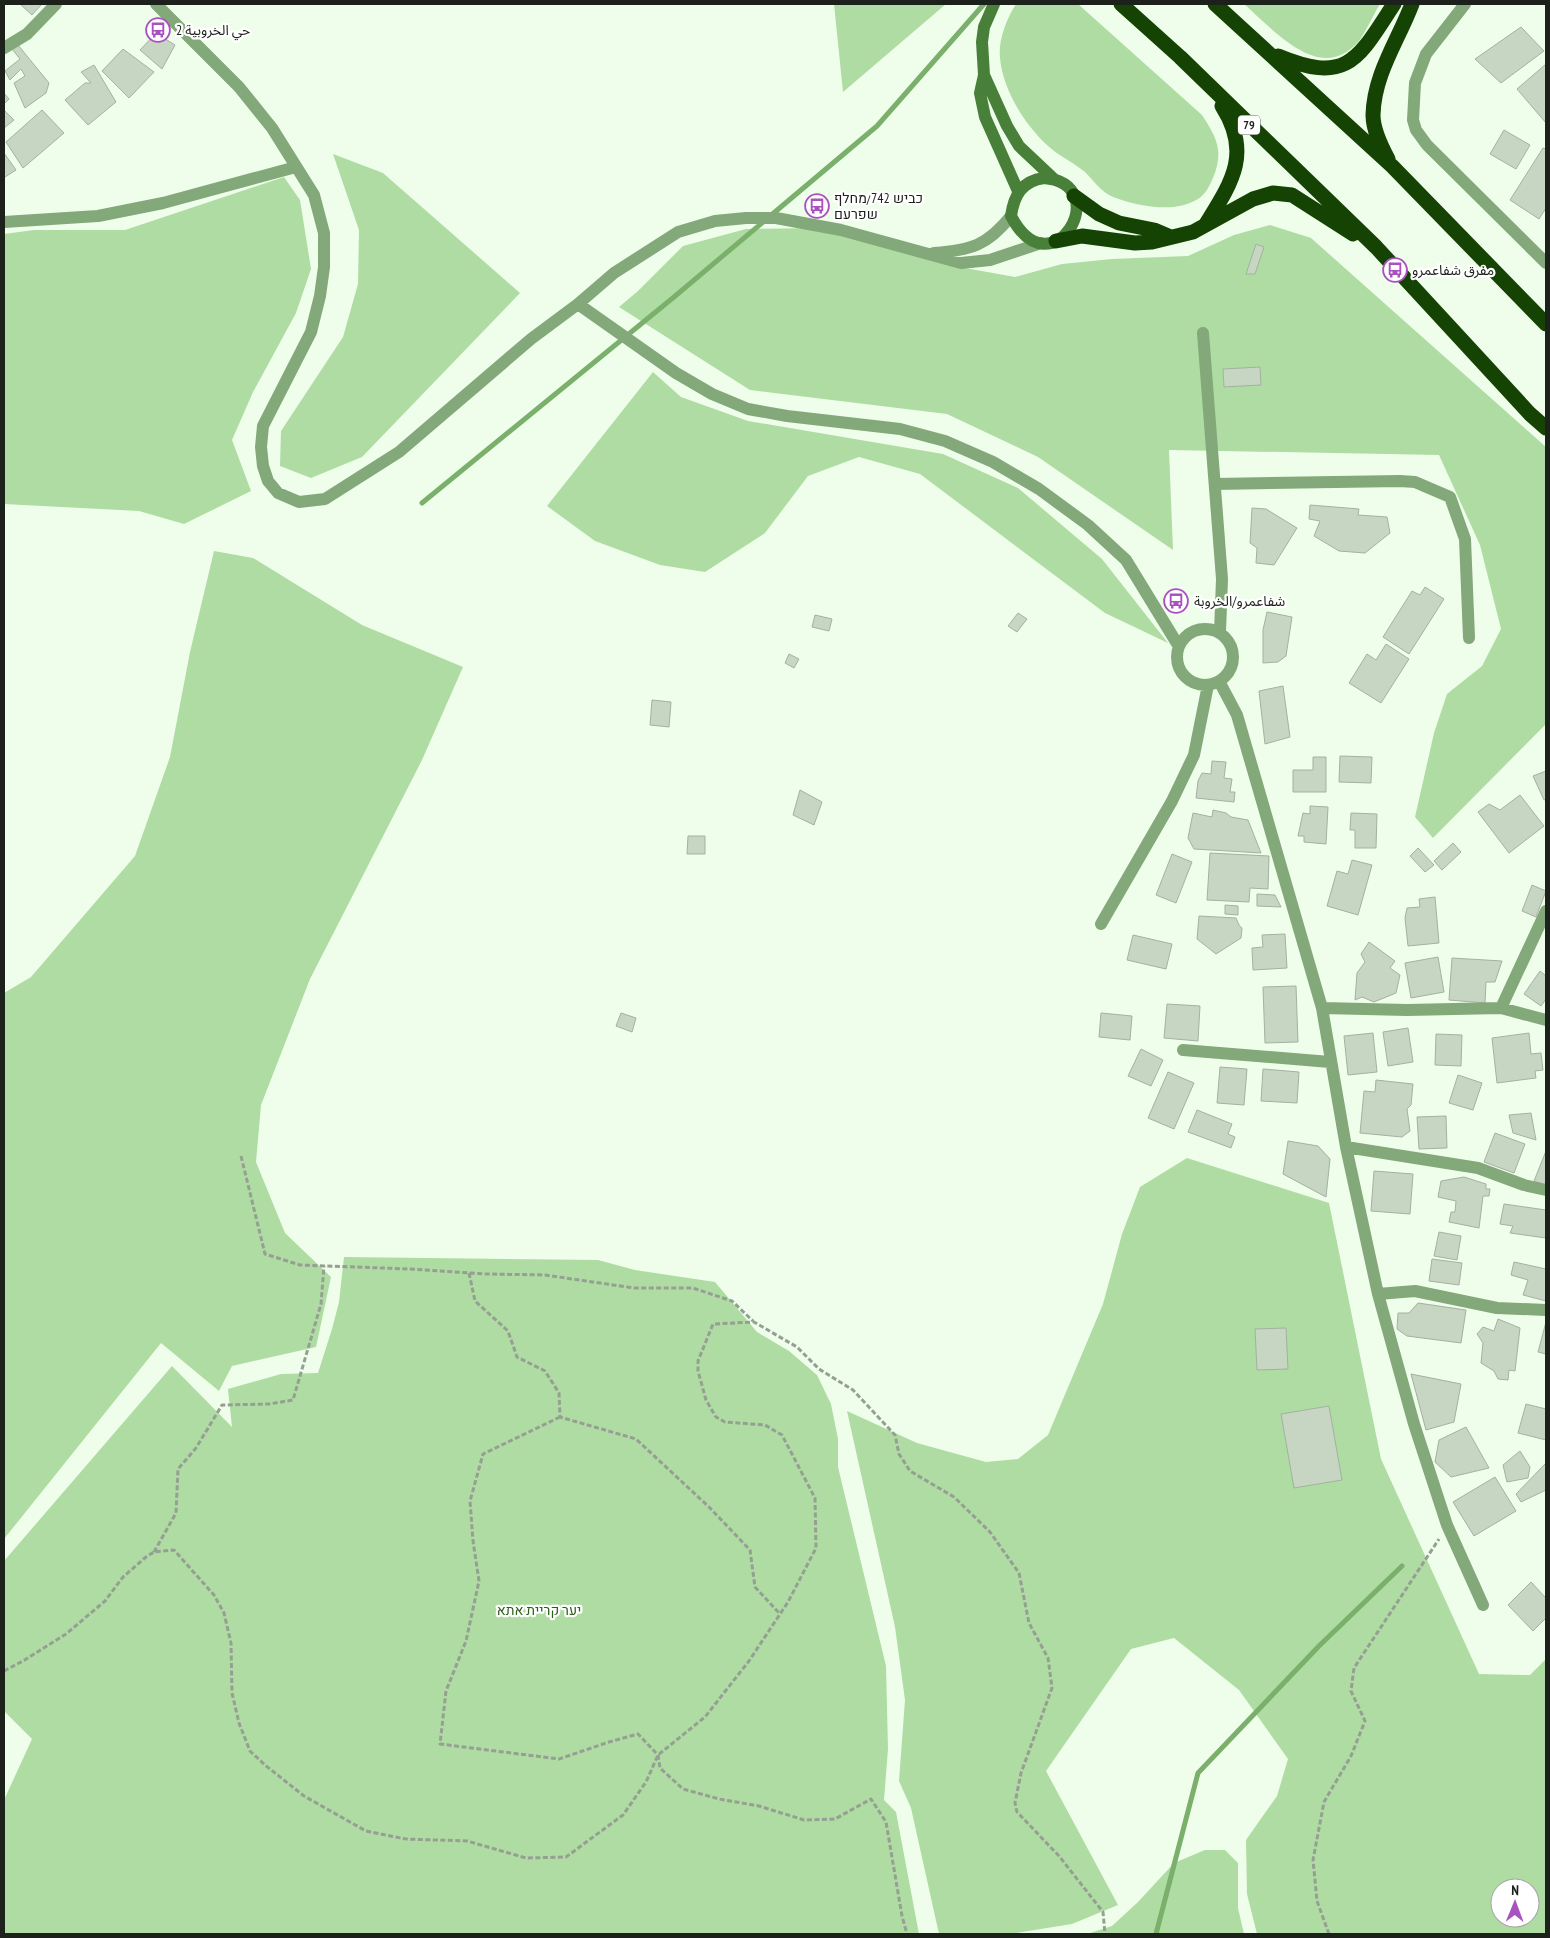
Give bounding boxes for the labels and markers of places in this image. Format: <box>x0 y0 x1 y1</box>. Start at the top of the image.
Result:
bus stop icon: حي الخروبية 2 <box>145 17 171 43</box>
place label: حي الخروبية 2 <box>176 21 250 41</box>
place label: כביש 742/מחלף שפרעם <box>834 189 923 223</box>
bus stop icon: כביש 742/מחלף שפרעם <box>804 193 830 219</box>
bus stop icon: مفرق شفاعمرو <box>1382 257 1408 283</box>
place label: مفرق شفاعمرو <box>1412 261 1494 279</box>
bus stop icon: شفاعمرو/الخروبة <box>1163 588 1189 614</box>
place label: شفاعمرو/الخروبة <box>1194 592 1285 610</box>

